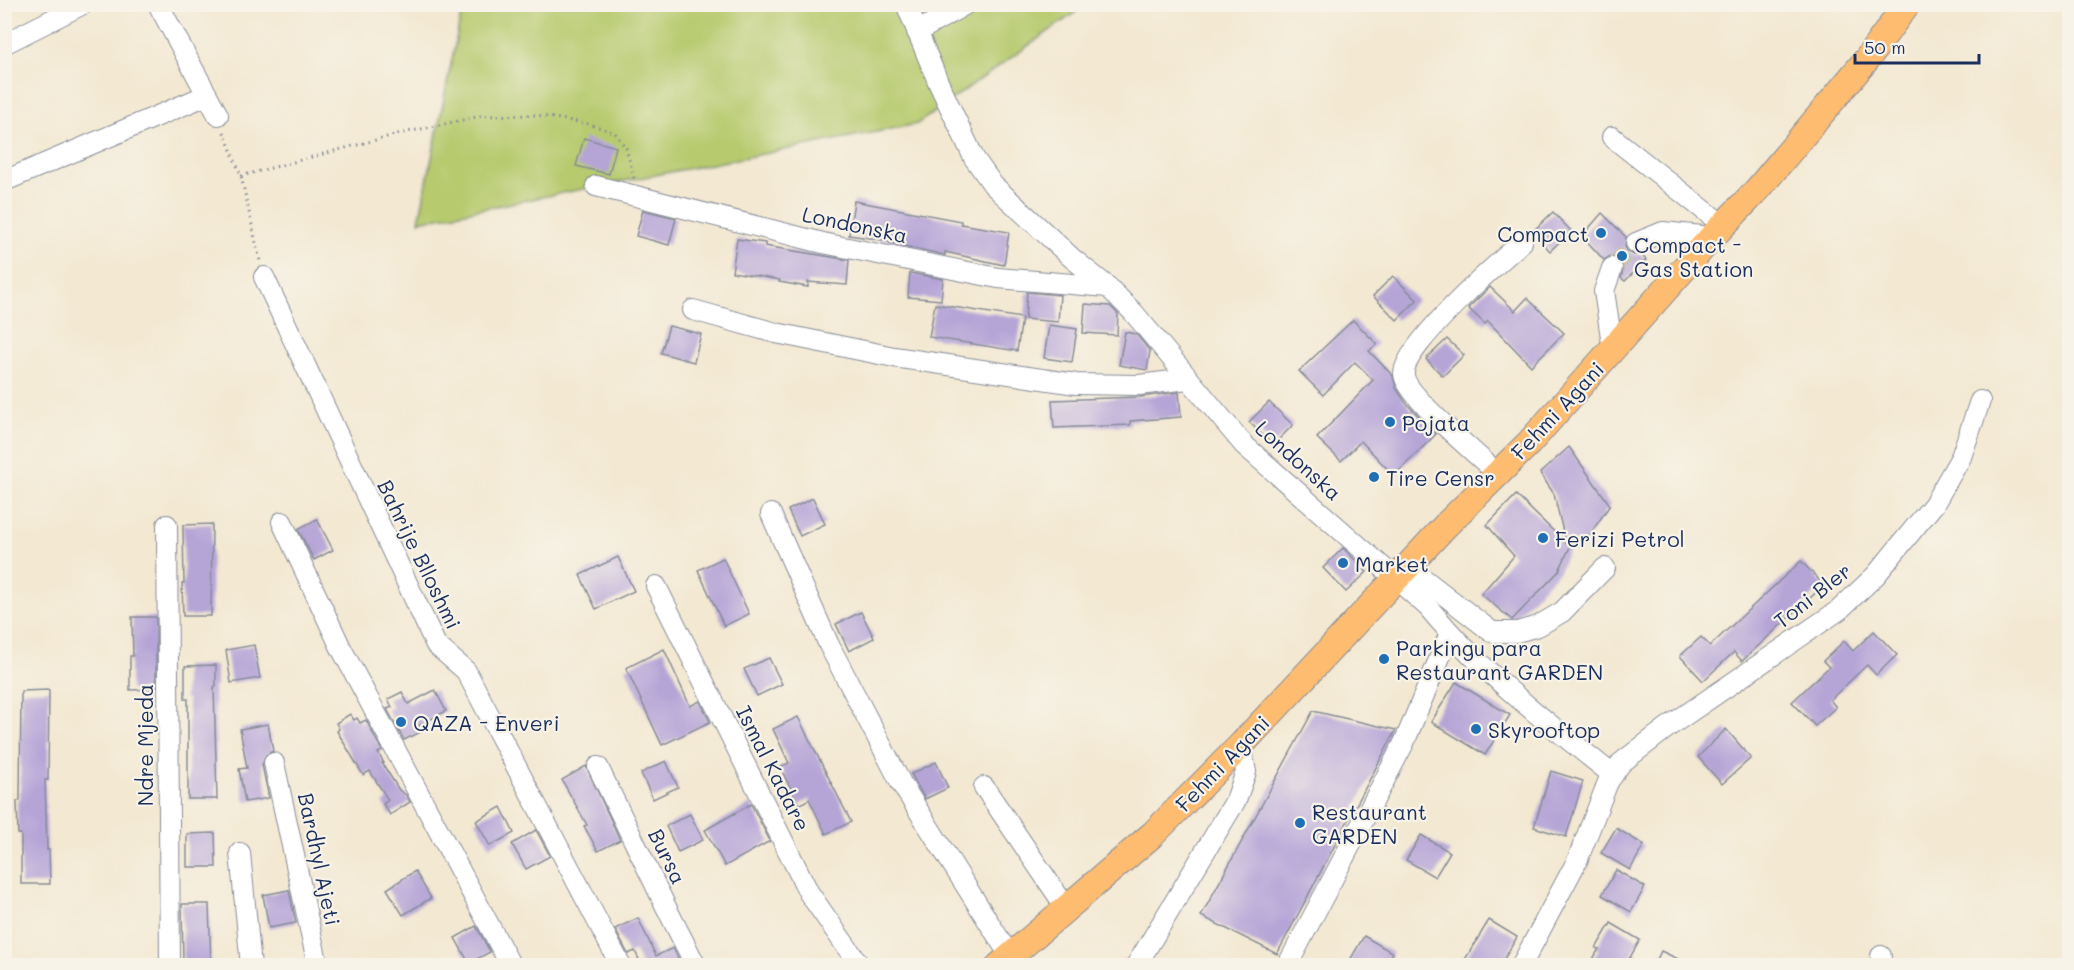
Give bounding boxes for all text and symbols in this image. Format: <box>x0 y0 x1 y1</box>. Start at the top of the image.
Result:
scale bar <box>1855 27 1980 65</box>
text: 50 m <box>1864 35 1906 59</box>
street label: Londonska <box>800 200 910 248</box>
place label: Compact <box>1497 220 1589 247</box>
marker: Compact <box>1594 226 1608 240</box>
place label: Compact - Gas Station <box>1634 231 1753 282</box>
marker: Compact - Gas Station <box>1615 249 1629 263</box>
street label: Fehmi Agani <box>1505 355 1609 465</box>
place label: Pojata <box>1402 409 1470 436</box>
street label: Londonska <box>1250 414 1348 506</box>
marker: Pojata <box>1383 415 1397 429</box>
place label: Tire Censr <box>1386 464 1495 491</box>
marker: Tire Censr <box>1367 470 1381 484</box>
street label: Bahrije Blloshmi <box>372 475 468 633</box>
place label: Ferizi Petrol <box>1555 525 1685 552</box>
marker: Ferizi Petrol <box>1536 531 1550 545</box>
place label: Market <box>1355 550 1429 577</box>
marker: Market <box>1336 556 1350 570</box>
street label: Toni Bler <box>1768 556 1856 634</box>
place label: Parkingu para Restaurant GARDEN <box>1396 634 1603 685</box>
marker: Parkingu para Restaurant GARDEN <box>1377 652 1391 666</box>
street label: Ndre Mjeda <box>131 684 158 806</box>
street label: Ismal Kadare <box>731 701 817 835</box>
place label: QAZA - Enveri <box>413 709 560 736</box>
street label: Fehmi Agani <box>1169 709 1275 817</box>
marker: QAZA - Enveri <box>394 715 408 729</box>
place label: Skyrooftop <box>1488 716 1600 743</box>
marker: Skyrooftop <box>1469 722 1483 736</box>
street label: Bardhyl Ajeti <box>293 790 347 928</box>
place label: Restaurant GARDEN <box>1312 798 1427 849</box>
marker: Restaurant GARDEN <box>1293 816 1307 830</box>
street label: Bursa <box>643 824 693 888</box>

